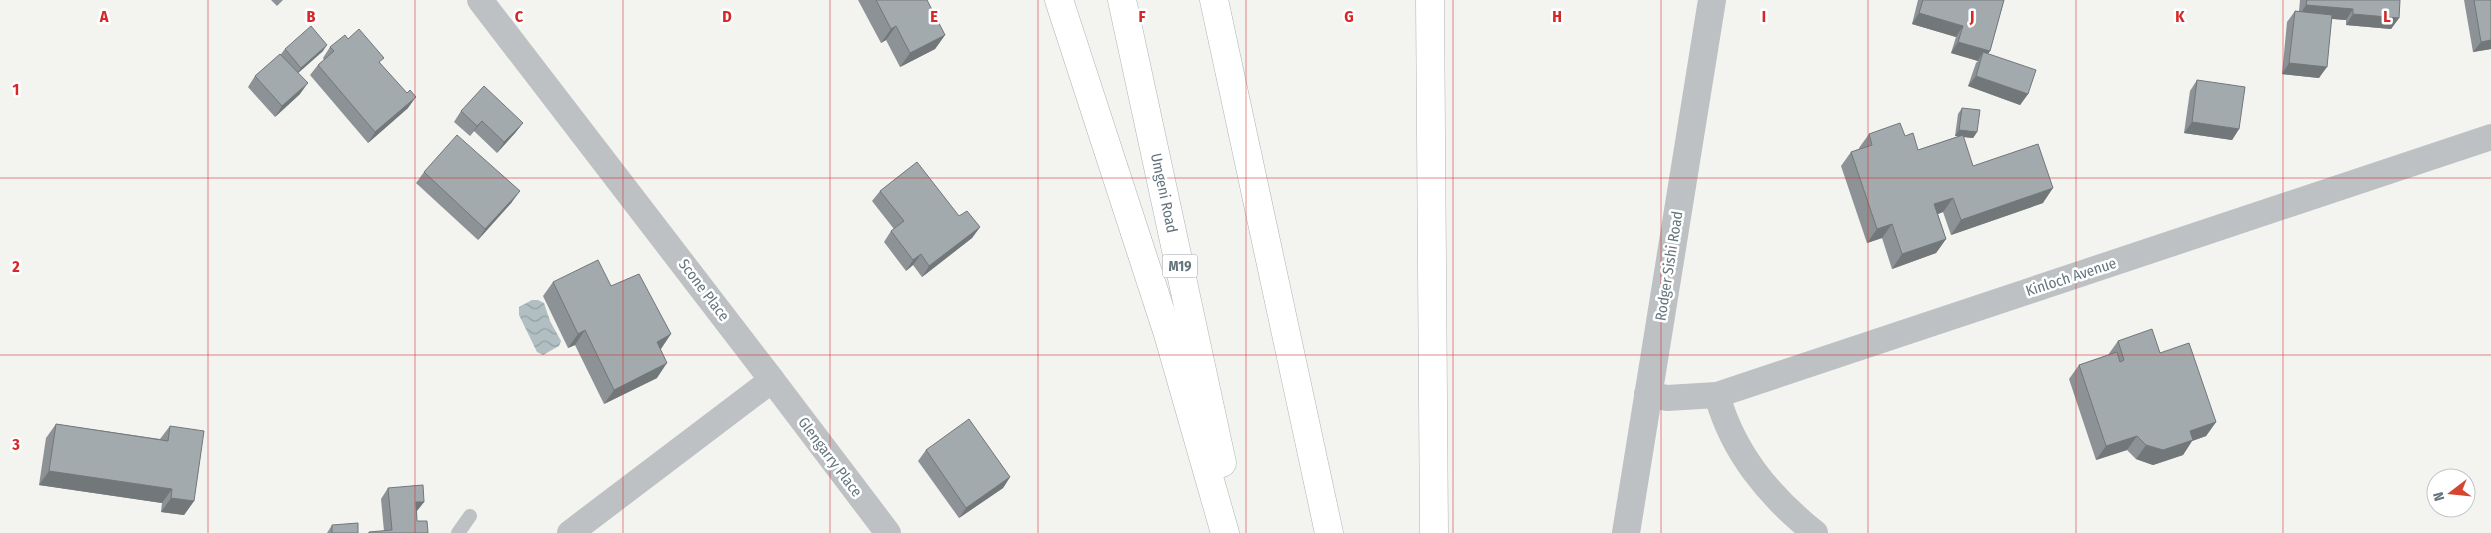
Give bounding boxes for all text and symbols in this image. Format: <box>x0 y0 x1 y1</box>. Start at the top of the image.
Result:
text: A <box>99 7 109 26</box>
text: B <box>307 7 316 26</box>
text: C <box>515 7 524 26</box>
text: D <box>722 7 732 26</box>
text: E <box>930 7 938 26</box>
text: F <box>1138 7 1146 26</box>
text: G <box>1344 7 1354 26</box>
text: H <box>1552 7 1562 26</box>
text: I <box>1762 7 1766 26</box>
text: J <box>1969 7 1974 26</box>
text: K <box>2175 7 2185 26</box>
text: L <box>2383 7 2391 26</box>
text: 1 <box>13 80 19 99</box>
street label: Umgeni Road <box>1147 152 1181 234</box>
street label: Rodger Sishi Road <box>1651 210 1687 322</box>
street label: Kinloch Avenue <box>2023 254 2119 300</box>
road number: M19 <box>1162 255 1198 278</box>
street label: Scone Place <box>675 256 733 324</box>
text: 2 <box>11 257 20 276</box>
street label: Glengarry Place <box>794 414 866 500</box>
text: 3 <box>11 435 20 454</box>
north arrow <box>2426 468 2476 518</box>
text: N <box>2430 490 2448 503</box>

